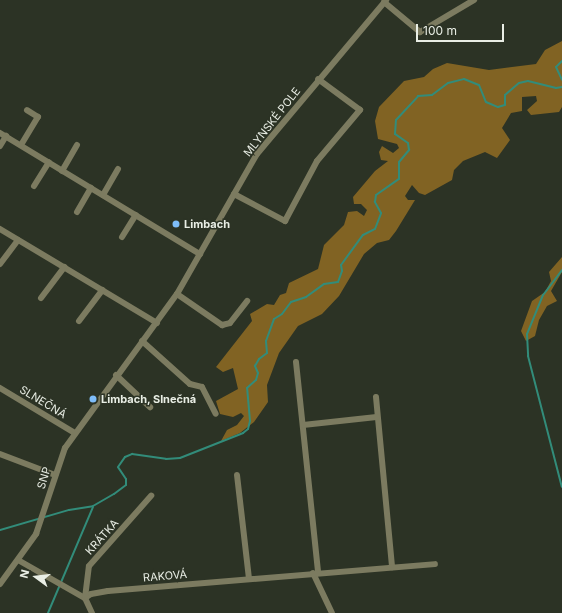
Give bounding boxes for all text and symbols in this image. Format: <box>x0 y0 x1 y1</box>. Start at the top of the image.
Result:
scale bar <box>418 16 506 42</box>
text: 100 m <box>423 23 457 38</box>
street label: MLYNSKÉ POLE <box>241 85 303 159</box>
place label: Limbach <box>184 217 230 231</box>
marker: Limbach <box>171 219 181 229</box>
street label: SLNEČNÁ <box>17 383 69 421</box>
place label: Limbach, Slnečná <box>101 392 197 406</box>
marker: Limbach, Slnečná <box>88 394 98 404</box>
street label: SNP <box>34 465 54 491</box>
street label: KRÁTKA <box>83 517 121 557</box>
north arrow <box>16 557 56 597</box>
text: N <box>17 568 32 580</box>
street label: RAKOVÁ <box>142 568 188 584</box>

